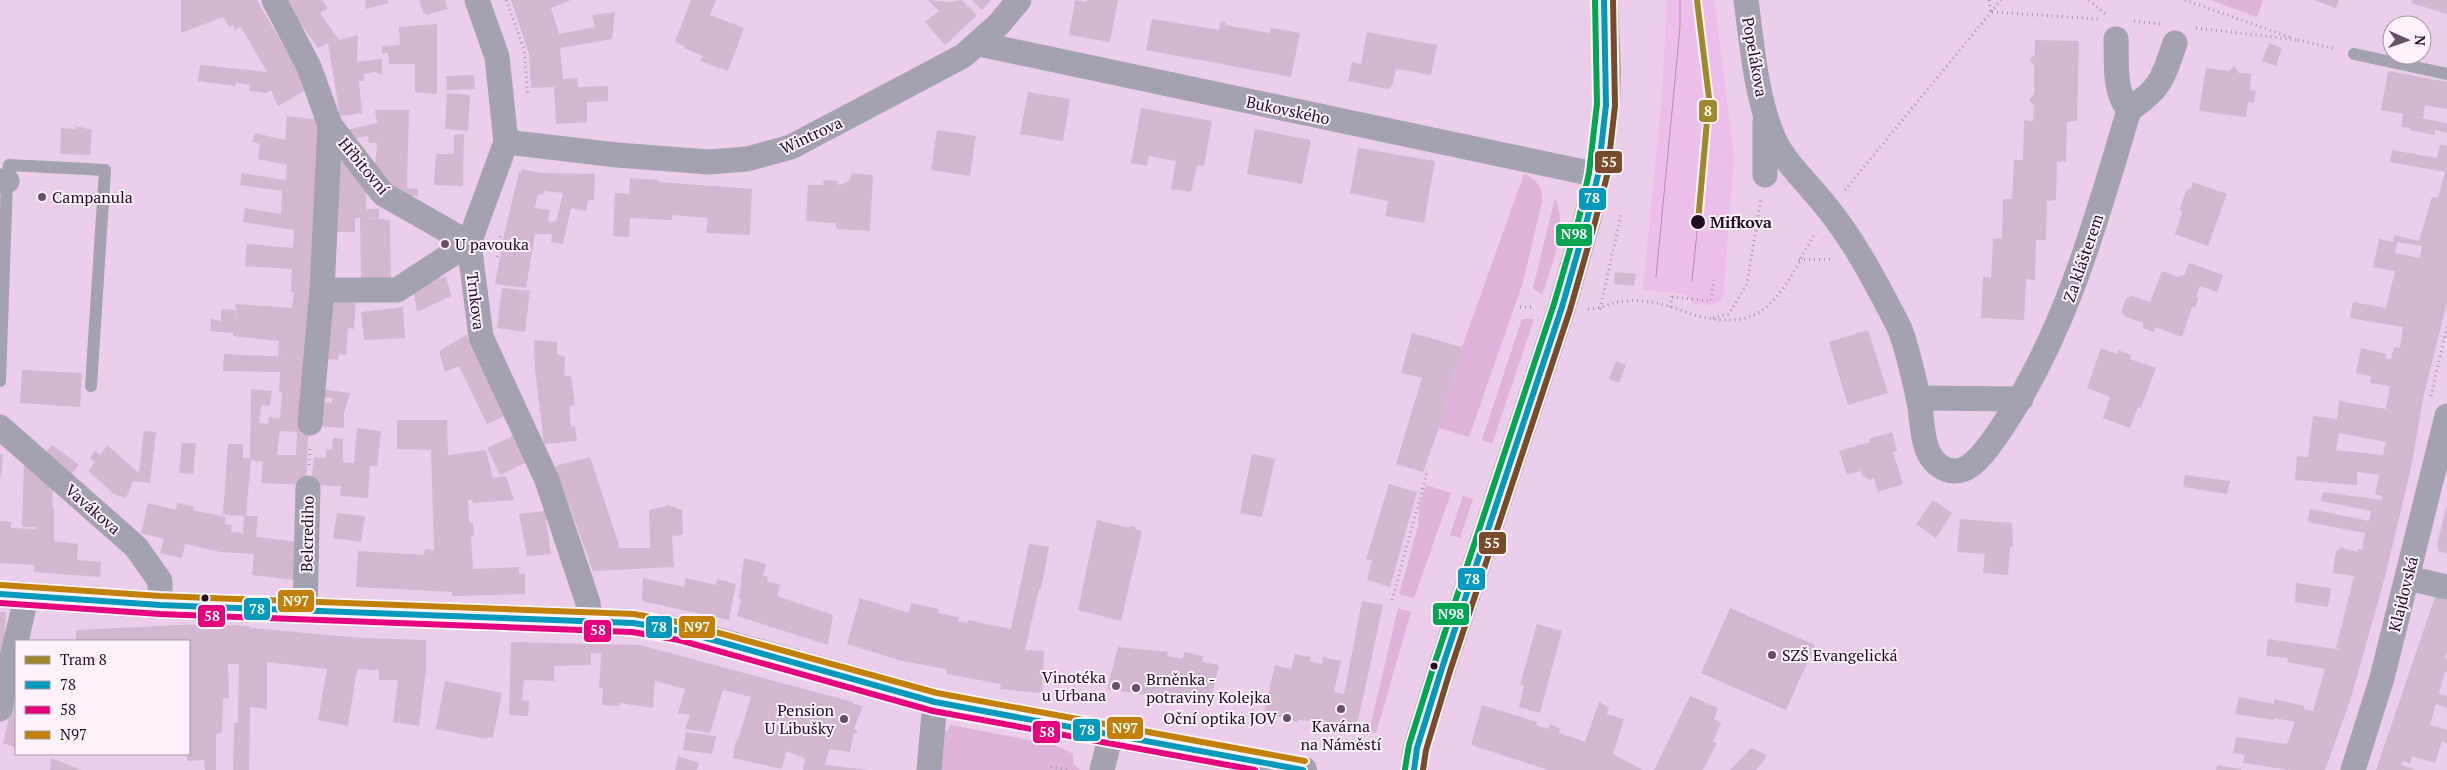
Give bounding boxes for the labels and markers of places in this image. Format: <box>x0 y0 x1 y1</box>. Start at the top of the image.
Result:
place label: Campanula <box>52 186 133 208</box>
marker: Campanula <box>36 191 48 203</box>
place label: Mifkova <box>1710 211 1772 233</box>
marker: Mifkova <box>1689 213 1707 231</box>
place label: U pavouka <box>455 233 529 255</box>
marker: U pavouka <box>439 238 451 250</box>
unlabelled marker <box>200 593 210 603</box>
place label: SZŠ Evangelická <box>1782 644 1898 666</box>
marker: SZŠ Evangelická <box>1766 649 1778 661</box>
unlabelled marker <box>1429 661 1439 671</box>
place label: Vinotéka u Urbana <box>1042 666 1106 706</box>
place label: Brněnka - potraviny Kolejka <box>1146 668 1271 708</box>
marker: Vinotéka u Urbana <box>1110 680 1122 692</box>
marker: Brněnka - potraviny Kolejka <box>1130 682 1142 694</box>
place label: Pension U Libušky <box>765 699 835 739</box>
marker: Kavárna na Náměstí <box>1335 703 1347 715</box>
place label: Oční optika JOV <box>1163 707 1277 729</box>
marker: Oční optika JOV <box>1281 712 1293 724</box>
marker: Pension U Libušky <box>838 713 850 725</box>
place label: Kavárna na Náměstí <box>1301 715 1382 755</box>

